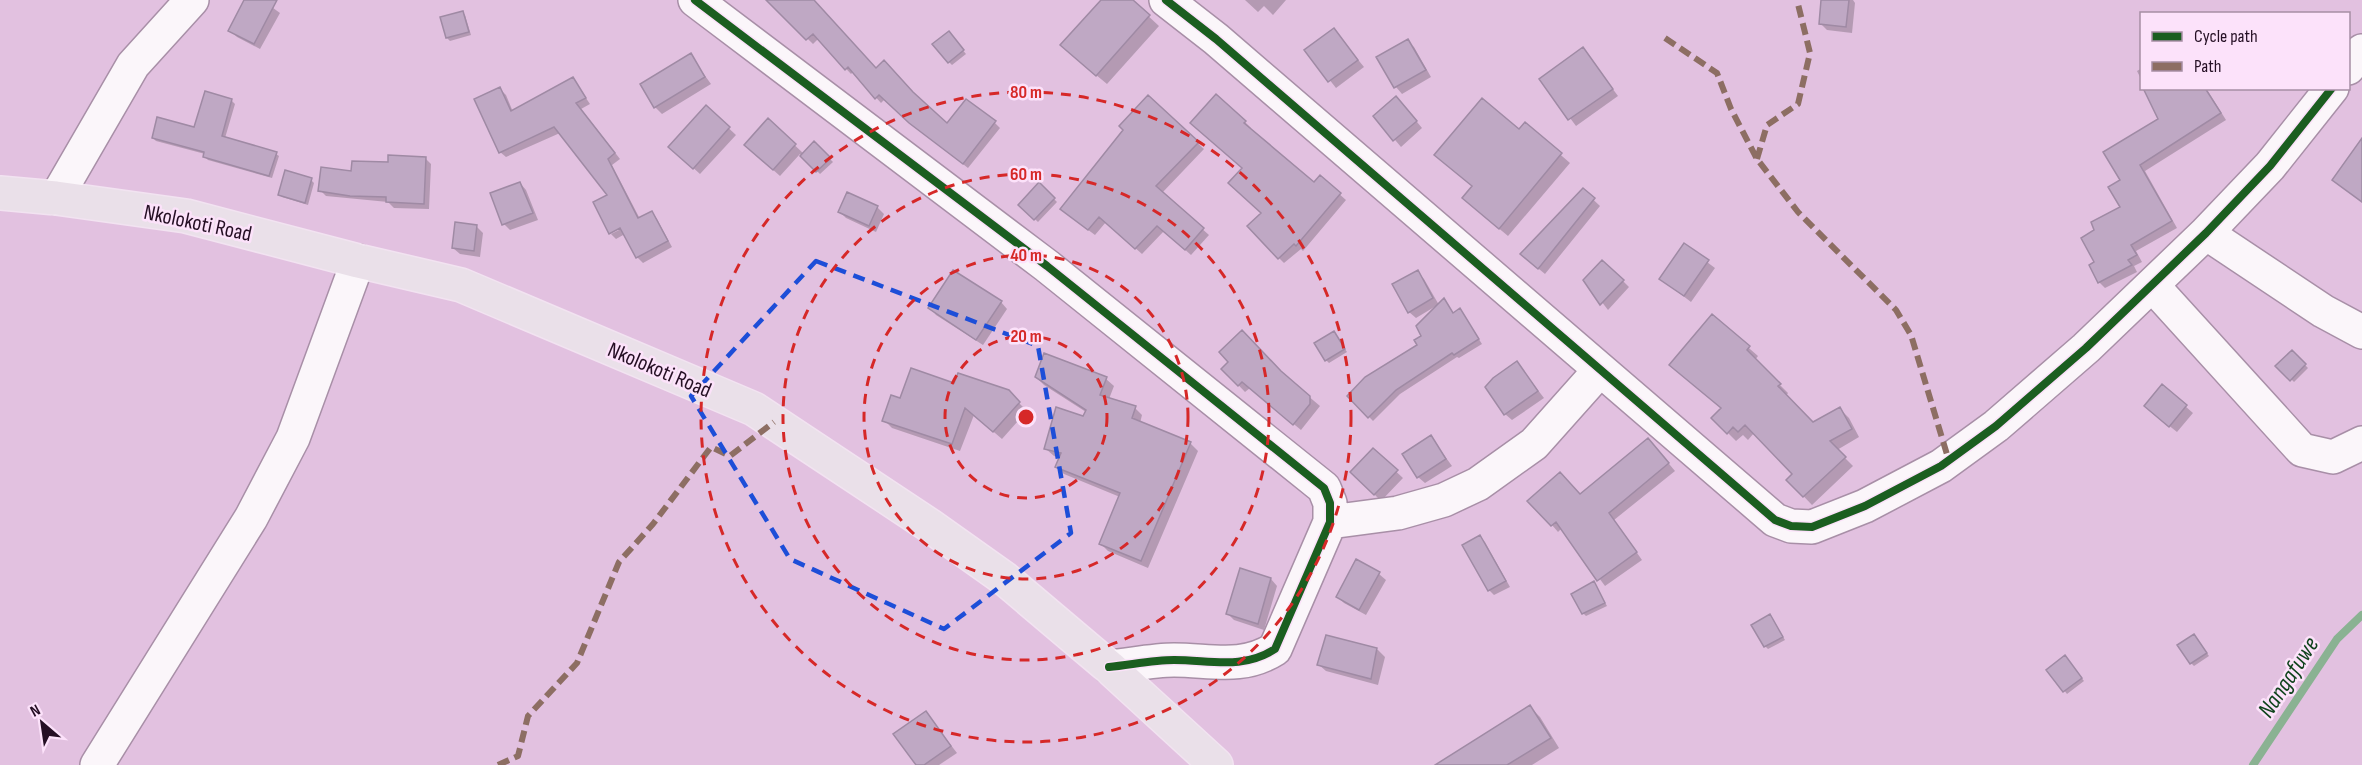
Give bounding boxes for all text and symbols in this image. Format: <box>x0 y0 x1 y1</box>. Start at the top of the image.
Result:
legend <box>2140 12 2350 90</box>
text: Cycle path <box>2194 26 2258 47</box>
text: Path <box>2194 56 2222 77</box>
text: 80 m <box>1010 82 1042 103</box>
text: 60 m <box>1010 164 1042 185</box>
street label: Nkolokoti Road <box>141 199 254 248</box>
text: 40 m <box>1010 245 1042 266</box>
text: 20 m <box>1010 326 1042 347</box>
street label: Nkolokoti Road <box>604 337 715 404</box>
centre of rings <box>1016 407 1036 427</box>
water label: Nangafuwe <box>2252 631 2325 723</box>
north arrow <box>12 693 72 753</box>
text: N <box>27 701 44 722</box>

